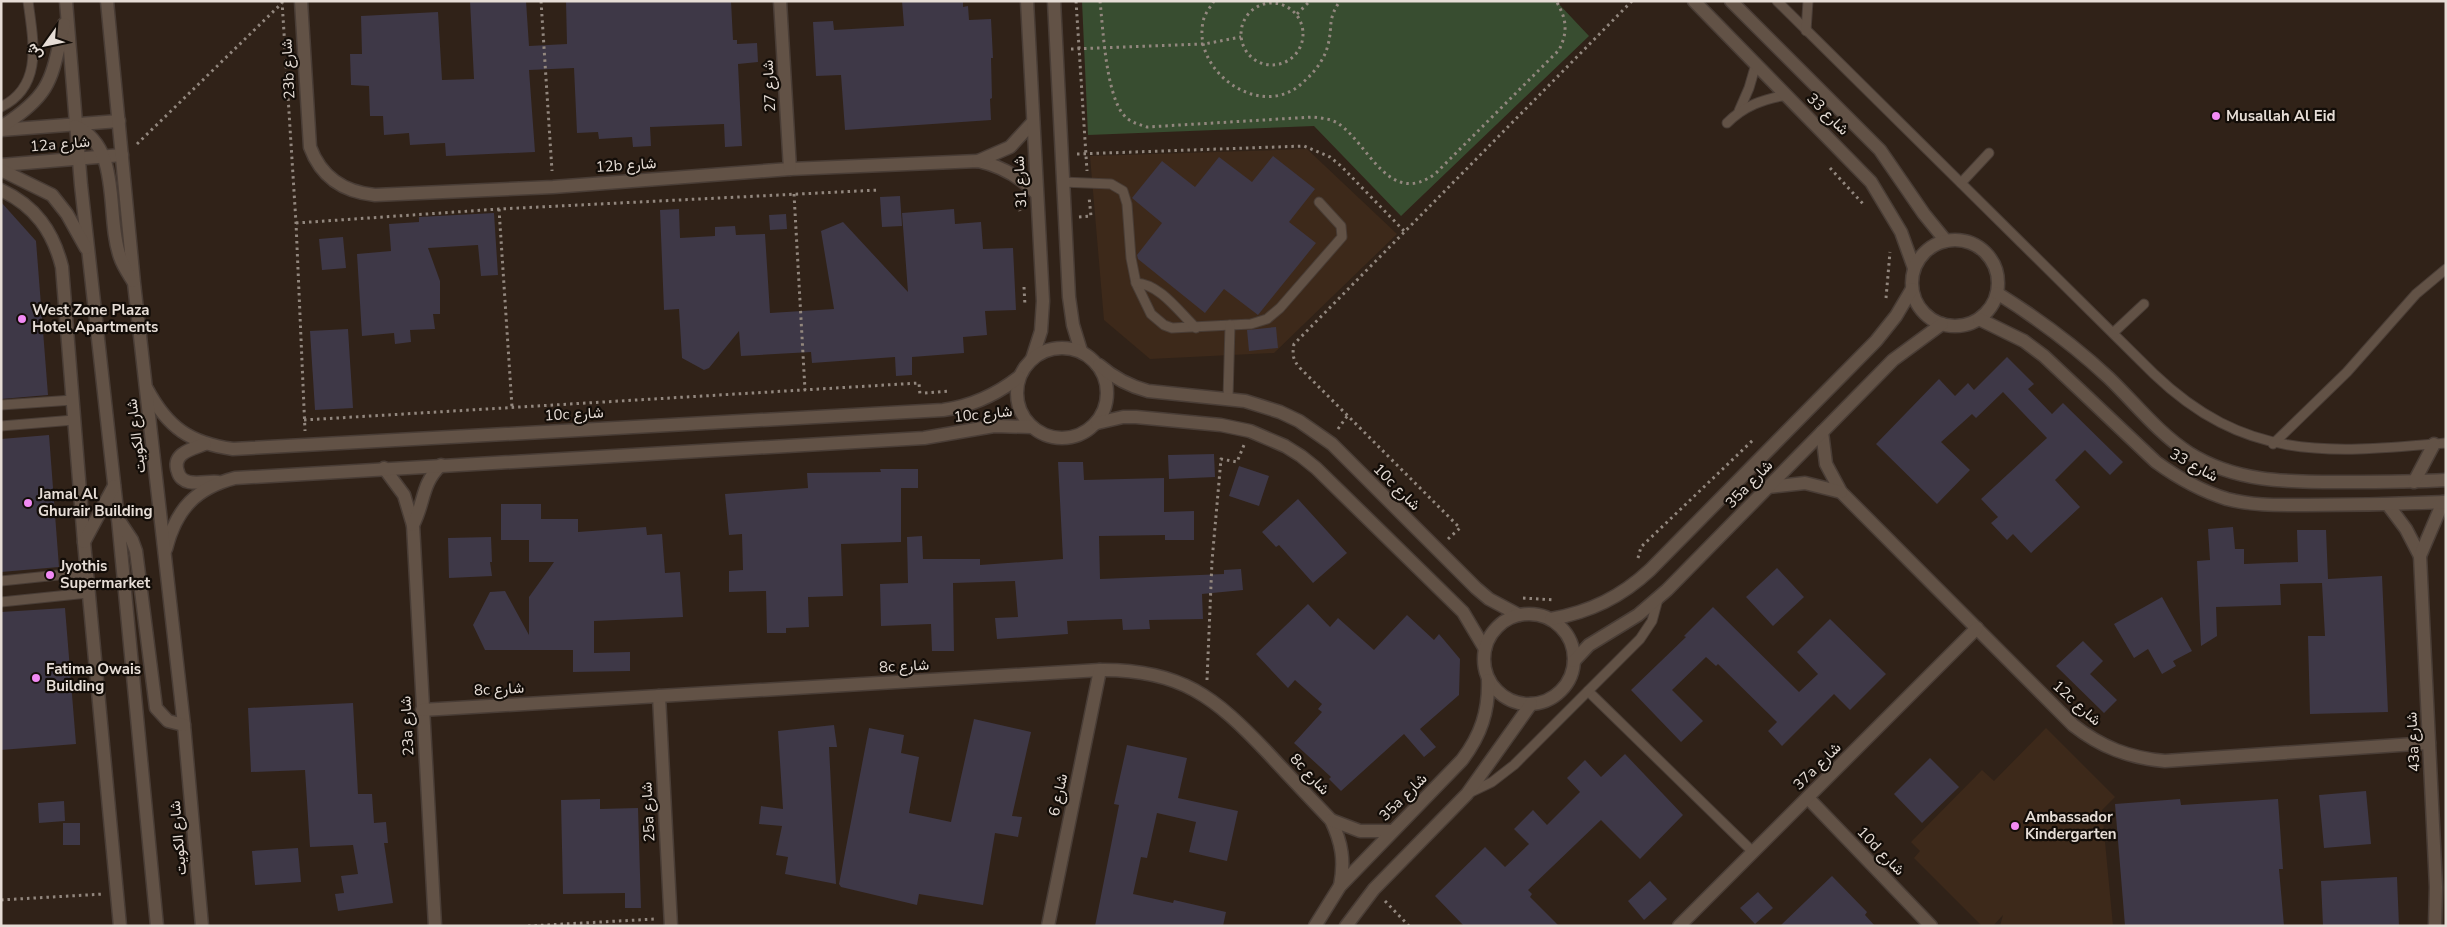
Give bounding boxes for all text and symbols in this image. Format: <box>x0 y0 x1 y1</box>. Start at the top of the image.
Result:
north arrow <box>20 20 70 70</box>
street label: 23b شارع <box>276 38 301 100</box>
text: ش <box>22 39 47 64</box>
street label: شارع 27 <box>758 59 781 113</box>
street label: شارع 33 <box>1802 89 1854 140</box>
place label: Musallah Al Eid <box>2226 106 2336 126</box>
marker: Musallah Al Eid <box>2210 110 2222 122</box>
street label: 12a شارع <box>29 131 91 158</box>
street label: 12b شارع <box>595 153 657 178</box>
street label: شارع 31 <box>1009 155 1032 209</box>
place label: West Zone Plaza Hotel Apartments <box>32 300 158 337</box>
marker: West Zone Plaza Hotel Apartments <box>16 313 28 325</box>
street label: شارع الكويت <box>121 397 151 474</box>
street label: 10c شارع <box>953 401 1014 428</box>
street label: 10c شارع <box>544 402 604 427</box>
street label: شارع 33 <box>2166 444 2222 487</box>
street label: 35a شارع <box>1721 455 1778 513</box>
street label: 10c شارع <box>1368 459 1425 516</box>
place label: Jamal Al Ghurair Building <box>37 484 152 521</box>
marker: Jamal Al Ghurair Building <box>22 497 34 509</box>
place label: Jyothis Supermarket <box>59 556 150 593</box>
marker: Jyothis Supermarket <box>44 569 56 581</box>
street label: 8c شارع <box>879 655 930 678</box>
place label: Fatima Owais Building <box>46 659 141 696</box>
marker: Fatima Owais Building <box>30 672 42 684</box>
street label: 12c شارع <box>2048 676 2106 731</box>
street label: 8c شارع <box>474 678 525 701</box>
street label: 23a شارع <box>395 695 420 756</box>
street label: 43a شارع <box>2401 711 2426 772</box>
street label: 37a شارع <box>1789 738 1846 795</box>
street label: 8c شارع <box>1285 749 1334 800</box>
street label: 35a شارع <box>1375 769 1432 826</box>
street label: شارع 6 <box>1044 772 1073 818</box>
street label: 25a شارع <box>636 781 661 842</box>
street label: شارع الكويت <box>165 800 192 876</box>
place label: Ambassador Kindergarten <box>2025 807 2117 844</box>
marker: Ambassador Kindergarten <box>2009 820 2021 832</box>
street label: 10d شارع <box>1852 822 1909 881</box>

